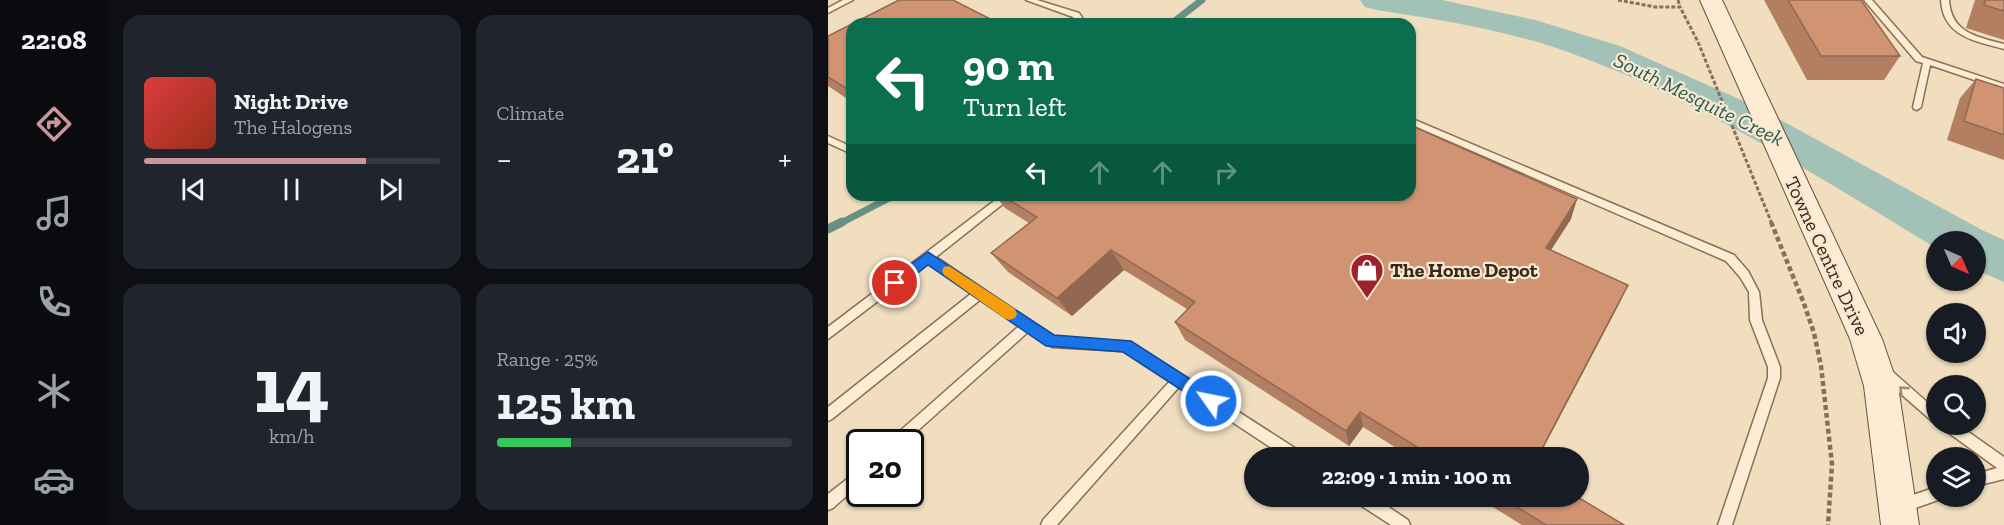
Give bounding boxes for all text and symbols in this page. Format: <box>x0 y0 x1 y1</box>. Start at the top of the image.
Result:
text: 22:08 <box>21 24 87 56</box>
text: 90 m <box>963 40 1054 91</box>
icon: left <box>864 42 942 120</box>
water label: South Mesquite Creek <box>1610 47 1788 151</box>
text: Night Drive <box>234 88 348 115</box>
text: Turn left <box>963 91 1066 123</box>
text: Climate <box>497 101 564 125</box>
icon: directions <box>33 103 75 145</box>
text: The Halogens <box>234 115 352 139</box>
text: 21° <box>616 131 674 185</box>
text: − <box>497 139 512 178</box>
text: + <box>778 139 792 178</box>
icon: left <box>1020 156 1053 189</box>
icon: ahead <box>1083 156 1116 189</box>
icon: ahead <box>1146 156 1179 189</box>
icon: right <box>1209 156 1242 189</box>
icon: previous <box>177 173 210 206</box>
icon: pause <box>275 173 308 206</box>
icon: next <box>374 173 407 206</box>
street label: Towne Centre Drive <box>1780 173 1874 339</box>
icon: music <box>33 192 75 234</box>
north arrow <box>1926 231 1986 291</box>
map controls <box>1926 231 1986 507</box>
shop icon: The Home Depot <box>1349 252 1385 299</box>
pin <box>869 257 920 308</box>
place label: The Home Depot <box>1390 258 1539 282</box>
icon: arrive <box>878 266 911 299</box>
icon: phone <box>33 281 75 323</box>
button: sound <box>1926 303 1986 363</box>
text: 14 <box>254 338 330 432</box>
text: Range · 25% <box>497 347 598 371</box>
position arrow <box>1179 369 1243 433</box>
icon: climate <box>33 370 75 412</box>
button: search <box>1926 375 1986 435</box>
text: 125 km <box>497 377 635 431</box>
one-way arrow <box>1900 386 1910 397</box>
text: km/h <box>269 424 315 448</box>
speed limit sign: 20 <box>846 429 924 507</box>
button: layers <box>1926 447 1986 507</box>
icon: car <box>33 459 75 501</box>
text: 22:09 · 1 min · 100 m <box>1322 463 1511 490</box>

